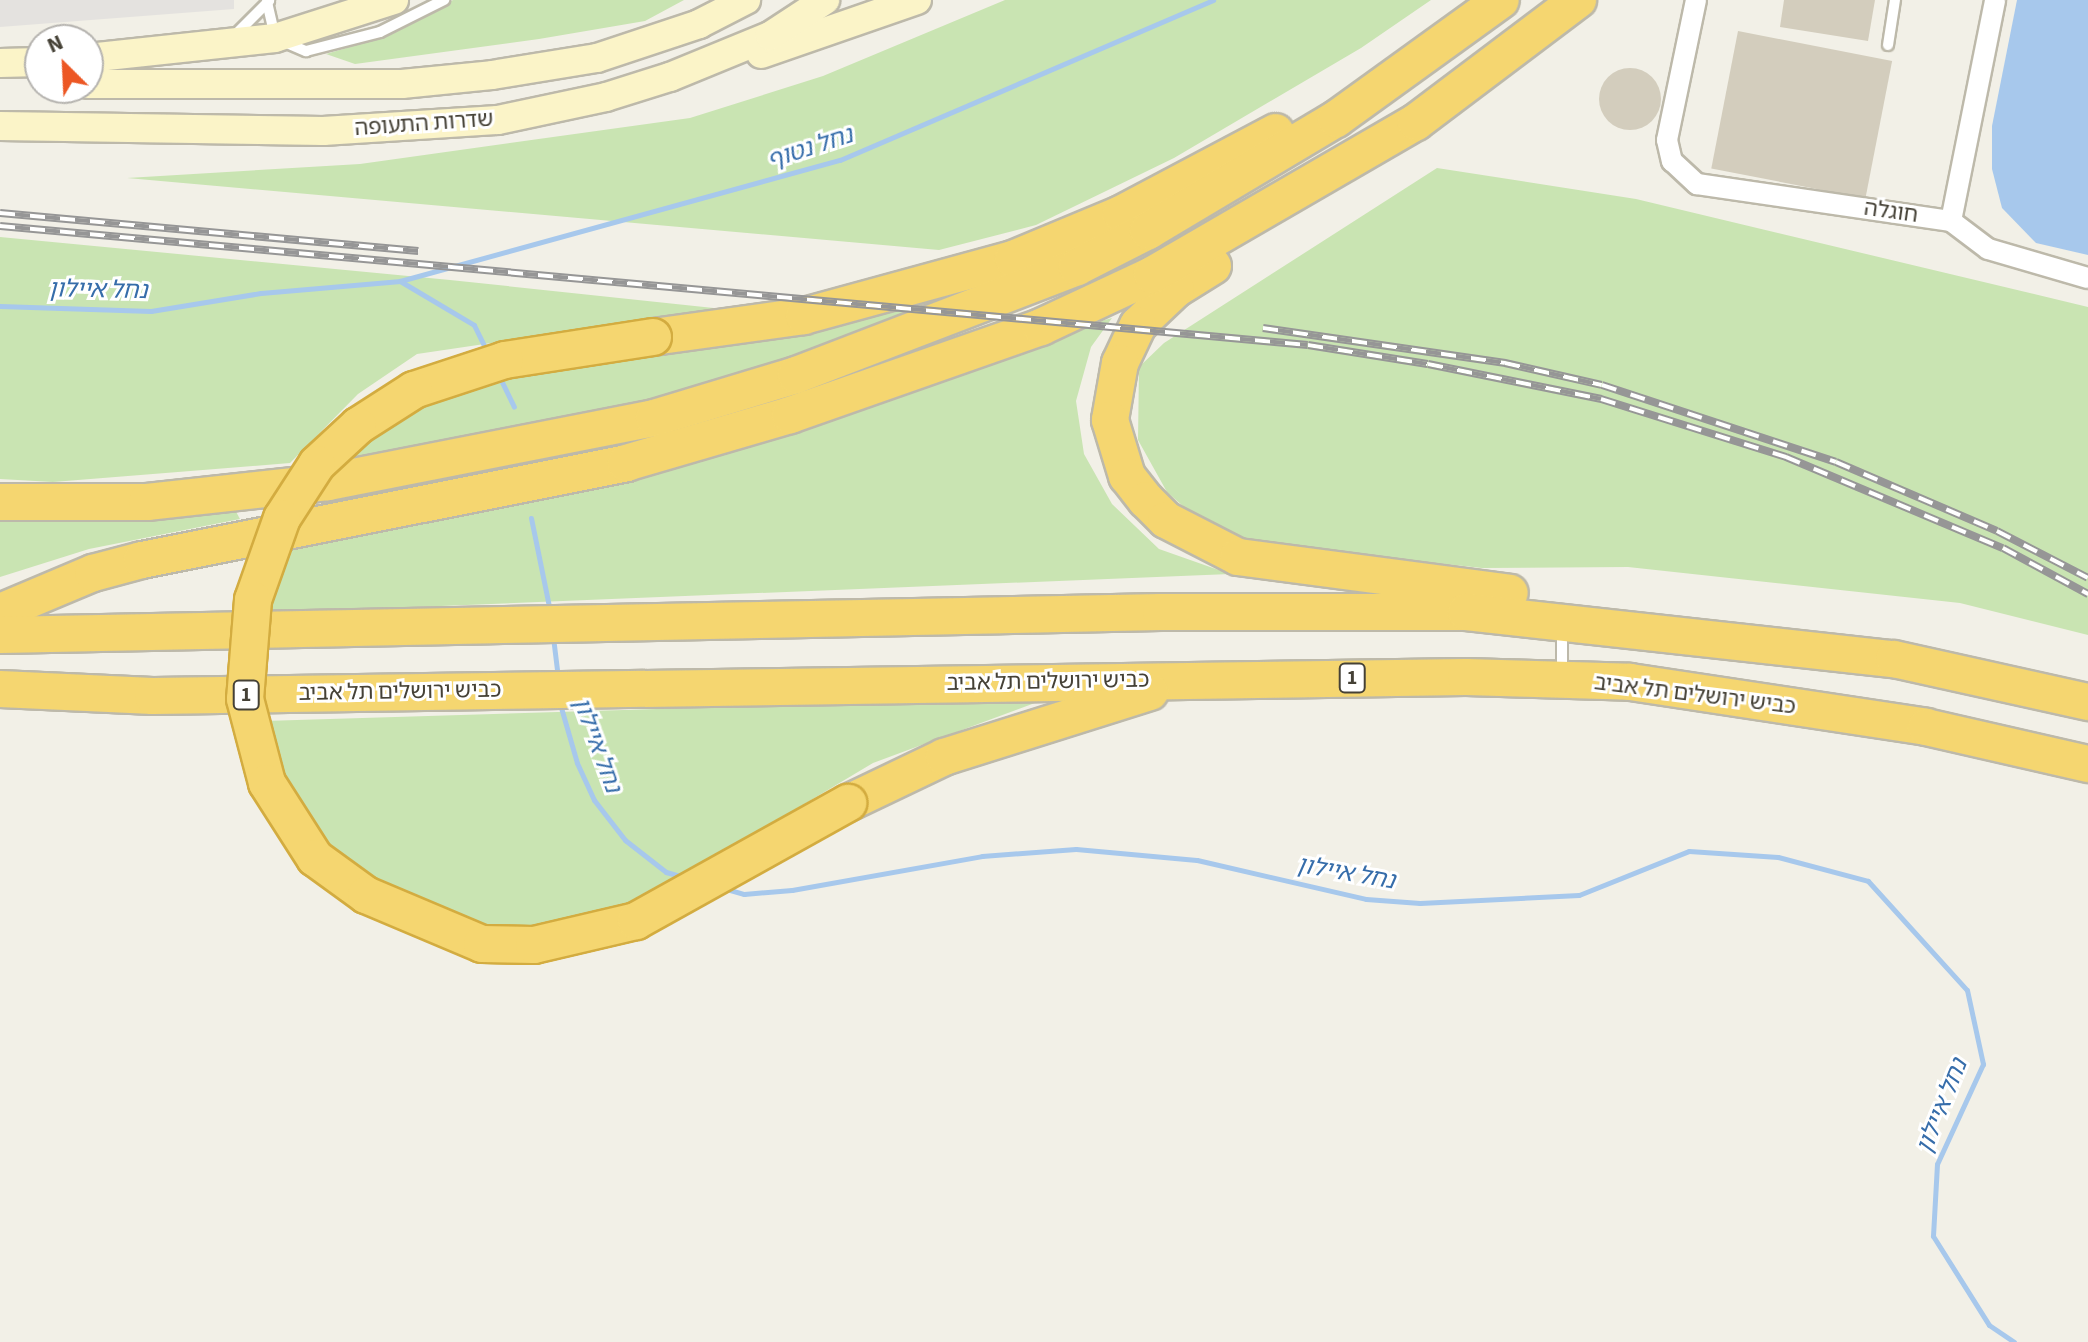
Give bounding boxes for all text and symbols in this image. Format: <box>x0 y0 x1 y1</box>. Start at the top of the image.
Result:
north arrow <box>24 24 104 104</box>
text: N <box>42 26 68 61</box>
street label: שדרות התעופה <box>354 106 494 142</box>
water label: נחל נטוף <box>764 121 856 175</box>
street label: חוגלה <box>1862 195 1920 229</box>
water label: נחל איילון <box>48 275 148 305</box>
road number: 1 <box>1338 662 1366 694</box>
street label: כביש ירושלים תל אביב <box>946 667 1150 697</box>
street label: כביש ירושלים תל אביב <box>1593 670 1797 720</box>
street label: כביש ירושלים תל אביב <box>298 677 502 707</box>
road number: 1 <box>232 679 260 711</box>
water label: נחל איילון <box>567 694 627 796</box>
water label: נחל איילון <box>1295 850 1397 896</box>
water label: נחל איילון <box>1910 1055 1974 1157</box>

